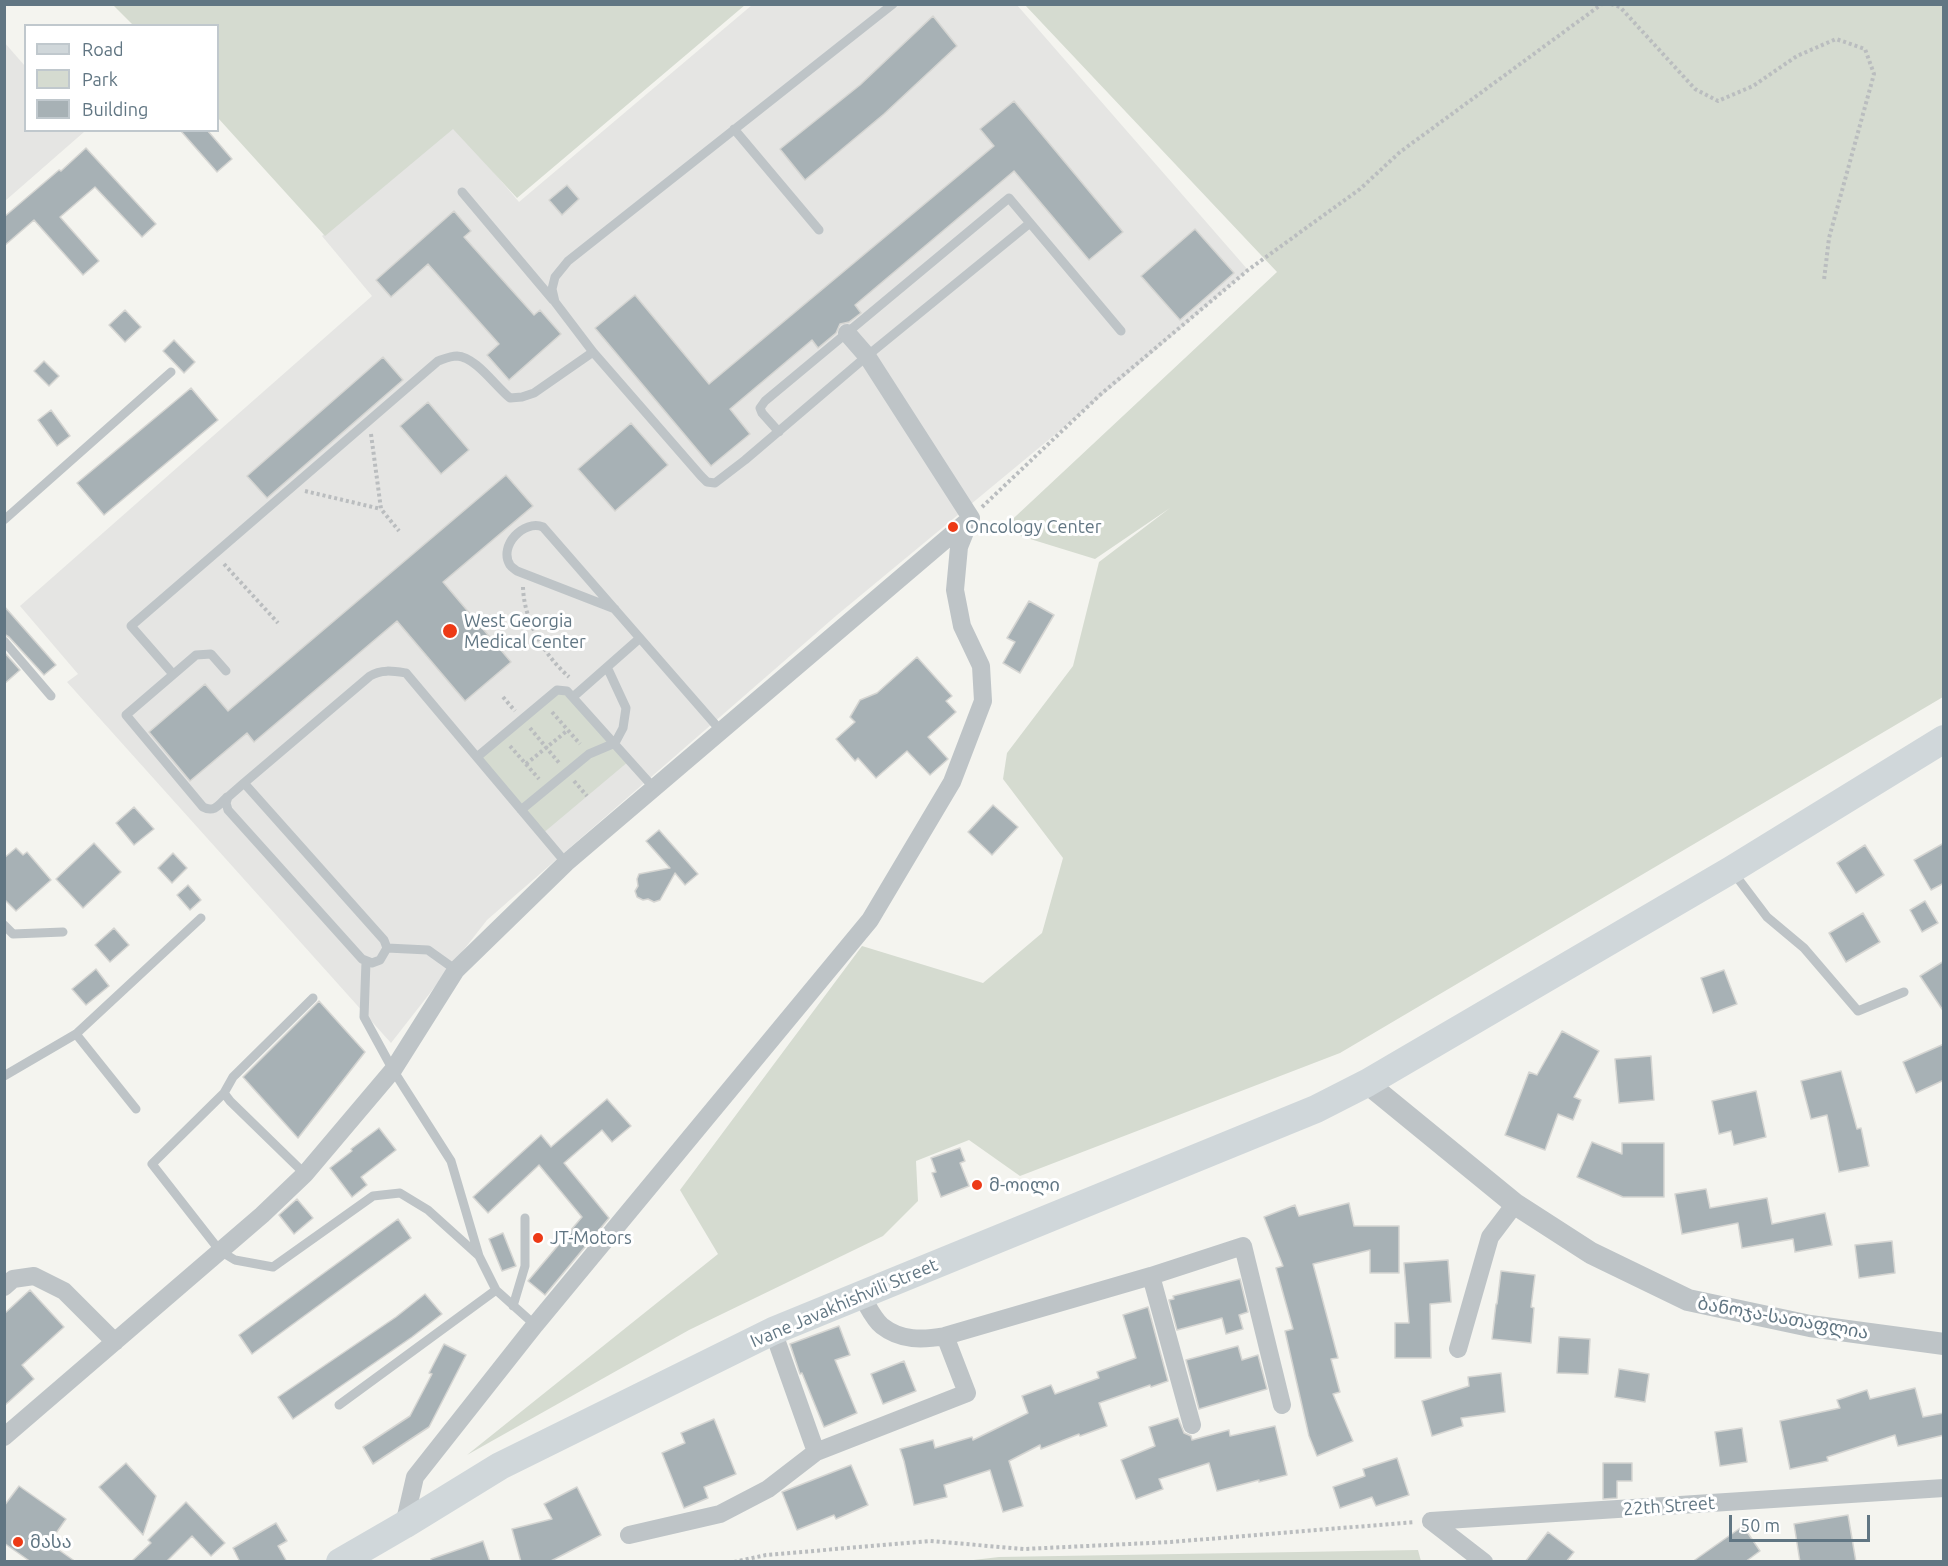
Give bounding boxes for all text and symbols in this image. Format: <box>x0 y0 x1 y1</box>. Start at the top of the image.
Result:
legend <box>24 24 219 132</box>
text: Road <box>82 39 124 59</box>
text: Park <box>82 69 118 89</box>
text: Building <box>82 99 148 119</box>
place label: Oncology Center <box>965 516 1101 538</box>
marker: Oncology Center <box>946 520 960 534</box>
place label: West Georgia Medical Center <box>464 610 586 652</box>
marker: West Georgia Medical Center <box>441 622 459 640</box>
place label: მ-ოილი <box>989 1174 1060 1196</box>
marker: მ-ოილი <box>970 1178 984 1192</box>
place label: JT-Motors <box>550 1227 632 1249</box>
marker: JT-Motors <box>531 1231 545 1245</box>
street label: Ivane Javakhishvili Street <box>747 1254 941 1352</box>
street label: ბანოჯა-სათაფლია <box>1696 1292 1870 1344</box>
street label: 22th Street <box>1622 1492 1716 1520</box>
scale bar <box>1732 1503 1873 1541</box>
text: 50 m <box>1740 1515 1780 1535</box>
place label: მასა <box>30 1531 72 1553</box>
marker: მასა <box>11 1535 25 1549</box>

